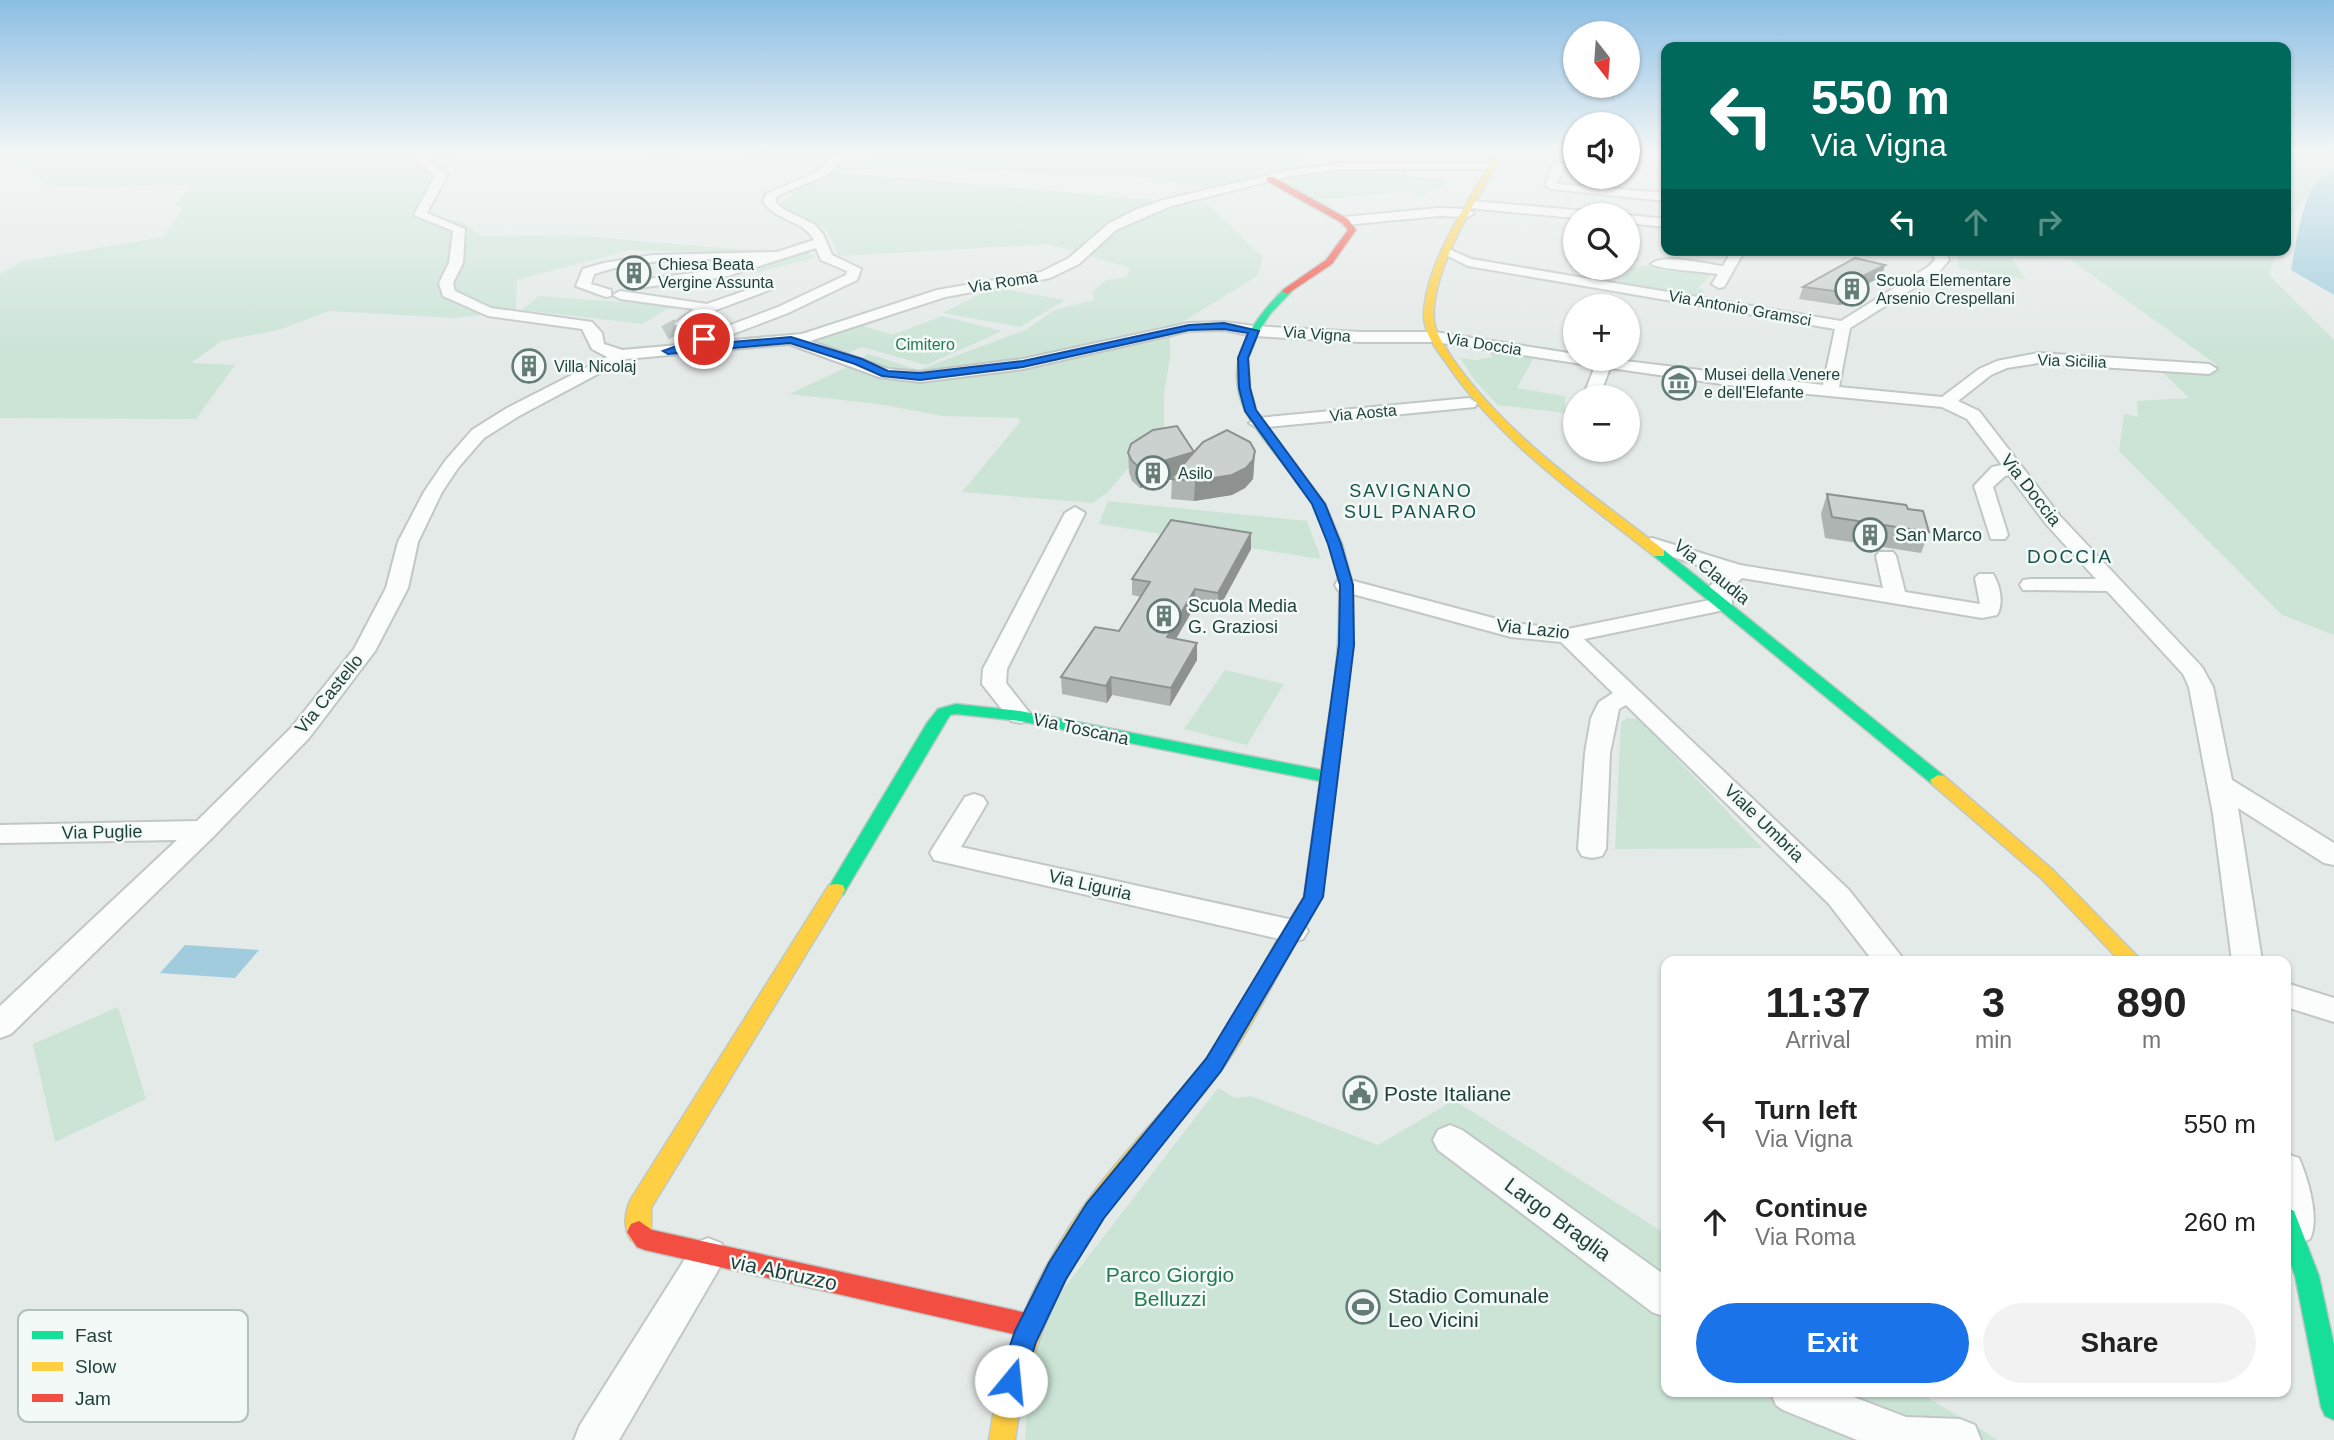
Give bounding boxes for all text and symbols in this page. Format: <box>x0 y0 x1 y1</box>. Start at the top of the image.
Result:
north arrow <box>1563 21 1640 98</box>
map controls <box>1563 21 1640 462</box>
icon: left <box>1696 70 1787 161</box>
text: 550 m <box>1811 70 1950 124</box>
button: sound <box>1563 112 1640 189</box>
text: Via Vigna <box>1811 127 1947 163</box>
button: search <box>1563 203 1640 280</box>
icon: left <box>1884 203 1922 241</box>
icon: ahead <box>1957 203 1995 241</box>
icon: right <box>2030 203 2068 241</box>
building icon: Chiesa Beata Vergine Assunta <box>615 254 653 292</box>
place label: Chiesa Beata Vergine Assunta <box>658 256 774 291</box>
street label: Via Roma <box>967 268 1039 296</box>
building icon: Scuola Elementare Arsenio Crespellani <box>1833 270 1871 308</box>
place label: Scuola Elementare Arsenio Crespellani <box>1876 272 2015 307</box>
street label: Via Antonio Gramsci <box>1667 287 1813 329</box>
button: + <box>1563 294 1640 371</box>
pin <box>674 309 734 369</box>
icon: arrive <box>685 320 723 358</box>
street label: Via Vigna <box>1283 323 1352 345</box>
street label: Via Doccia <box>1445 330 1523 358</box>
park label: Cimitero <box>895 336 955 353</box>
building icon: Villa Nicolaj <box>510 347 548 385</box>
street label: Via Sicilia <box>2037 351 2107 371</box>
place label: Villa Nicolaj <box>554 358 636 375</box>
museum icon: Musei della Venere e dell'Elefante <box>1660 364 1698 402</box>
place label: Musei della Venere e dell'Elefante <box>1704 366 1840 401</box>
button: − <box>1563 385 1640 462</box>
street label: Via Aosta <box>1329 402 1397 424</box>
street label: Via Doccia <box>1997 450 2066 531</box>
building icon: Asilo <box>1134 454 1172 492</box>
place label: Asilo <box>1178 465 1213 482</box>
district label: SAVIGNANO SUL PANARO <box>1344 481 1478 522</box>
building icon: San Marco <box>1851 516 1889 554</box>
place label: San Marco <box>1895 525 1982 545</box>
street label: Via Claudia <box>1670 535 1755 609</box>
district label: DOCCIA <box>2027 546 2113 567</box>
place label: Scuola Media G. Graziosi <box>1188 596 1298 637</box>
building icon: Scuola Media G. Graziosi <box>1145 597 1183 635</box>
street label: Via Lazio <box>1495 615 1571 643</box>
street label: Via Castello <box>291 651 367 737</box>
street label: Via Toscana <box>1031 709 1132 749</box>
street label: Viale Umbria <box>1720 780 1809 867</box>
street label: Via Puglie <box>61 821 143 843</box>
street label: Via Liguria <box>1046 866 1134 904</box>
text: 11:37 <box>1765 979 1871 1026</box>
text: 3 <box>1982 979 2005 1026</box>
text: 890 <box>2116 979 2187 1026</box>
text: Arrival <box>1785 1027 1851 1053</box>
text: min <box>1975 1027 2012 1053</box>
text: m <box>2142 1027 2161 1053</box>
public building icon: Poste Italiane <box>1341 1074 1379 1112</box>
place label: Poste Italiane <box>1384 1082 1511 1105</box>
text: Turn left <box>1755 1095 1857 1125</box>
icon: left <box>1696 1105 1734 1143</box>
text: 550 m <box>2184 1109 2256 1139</box>
text: Via Vigna <box>1755 1126 1853 1152</box>
street label: Largo Braglia <box>1501 1173 1616 1265</box>
text: Continue <box>1755 1193 1868 1223</box>
icon: ahead <box>1696 1203 1734 1241</box>
text: 260 m <box>2184 1207 2256 1237</box>
text: Via Roma <box>1755 1224 1856 1250</box>
street label: via Abruzzo <box>729 1249 839 1295</box>
park label: Parco Giorgio Belluzzi <box>1106 1263 1234 1310</box>
place label: Stadio Comunale Leo Vicini <box>1388 1284 1549 1331</box>
sports icon: Stadio Comunale Leo Vicini <box>1344 1288 1382 1326</box>
button: Exit <box>1696 1303 1969 1383</box>
button: Share <box>1983 1303 2256 1383</box>
legend <box>18 1310 248 1422</box>
text: Fast <box>75 1325 113 1346</box>
position arrow <box>974 1344 1048 1418</box>
text: Slow <box>75 1356 116 1377</box>
text: Jam <box>75 1388 111 1409</box>

